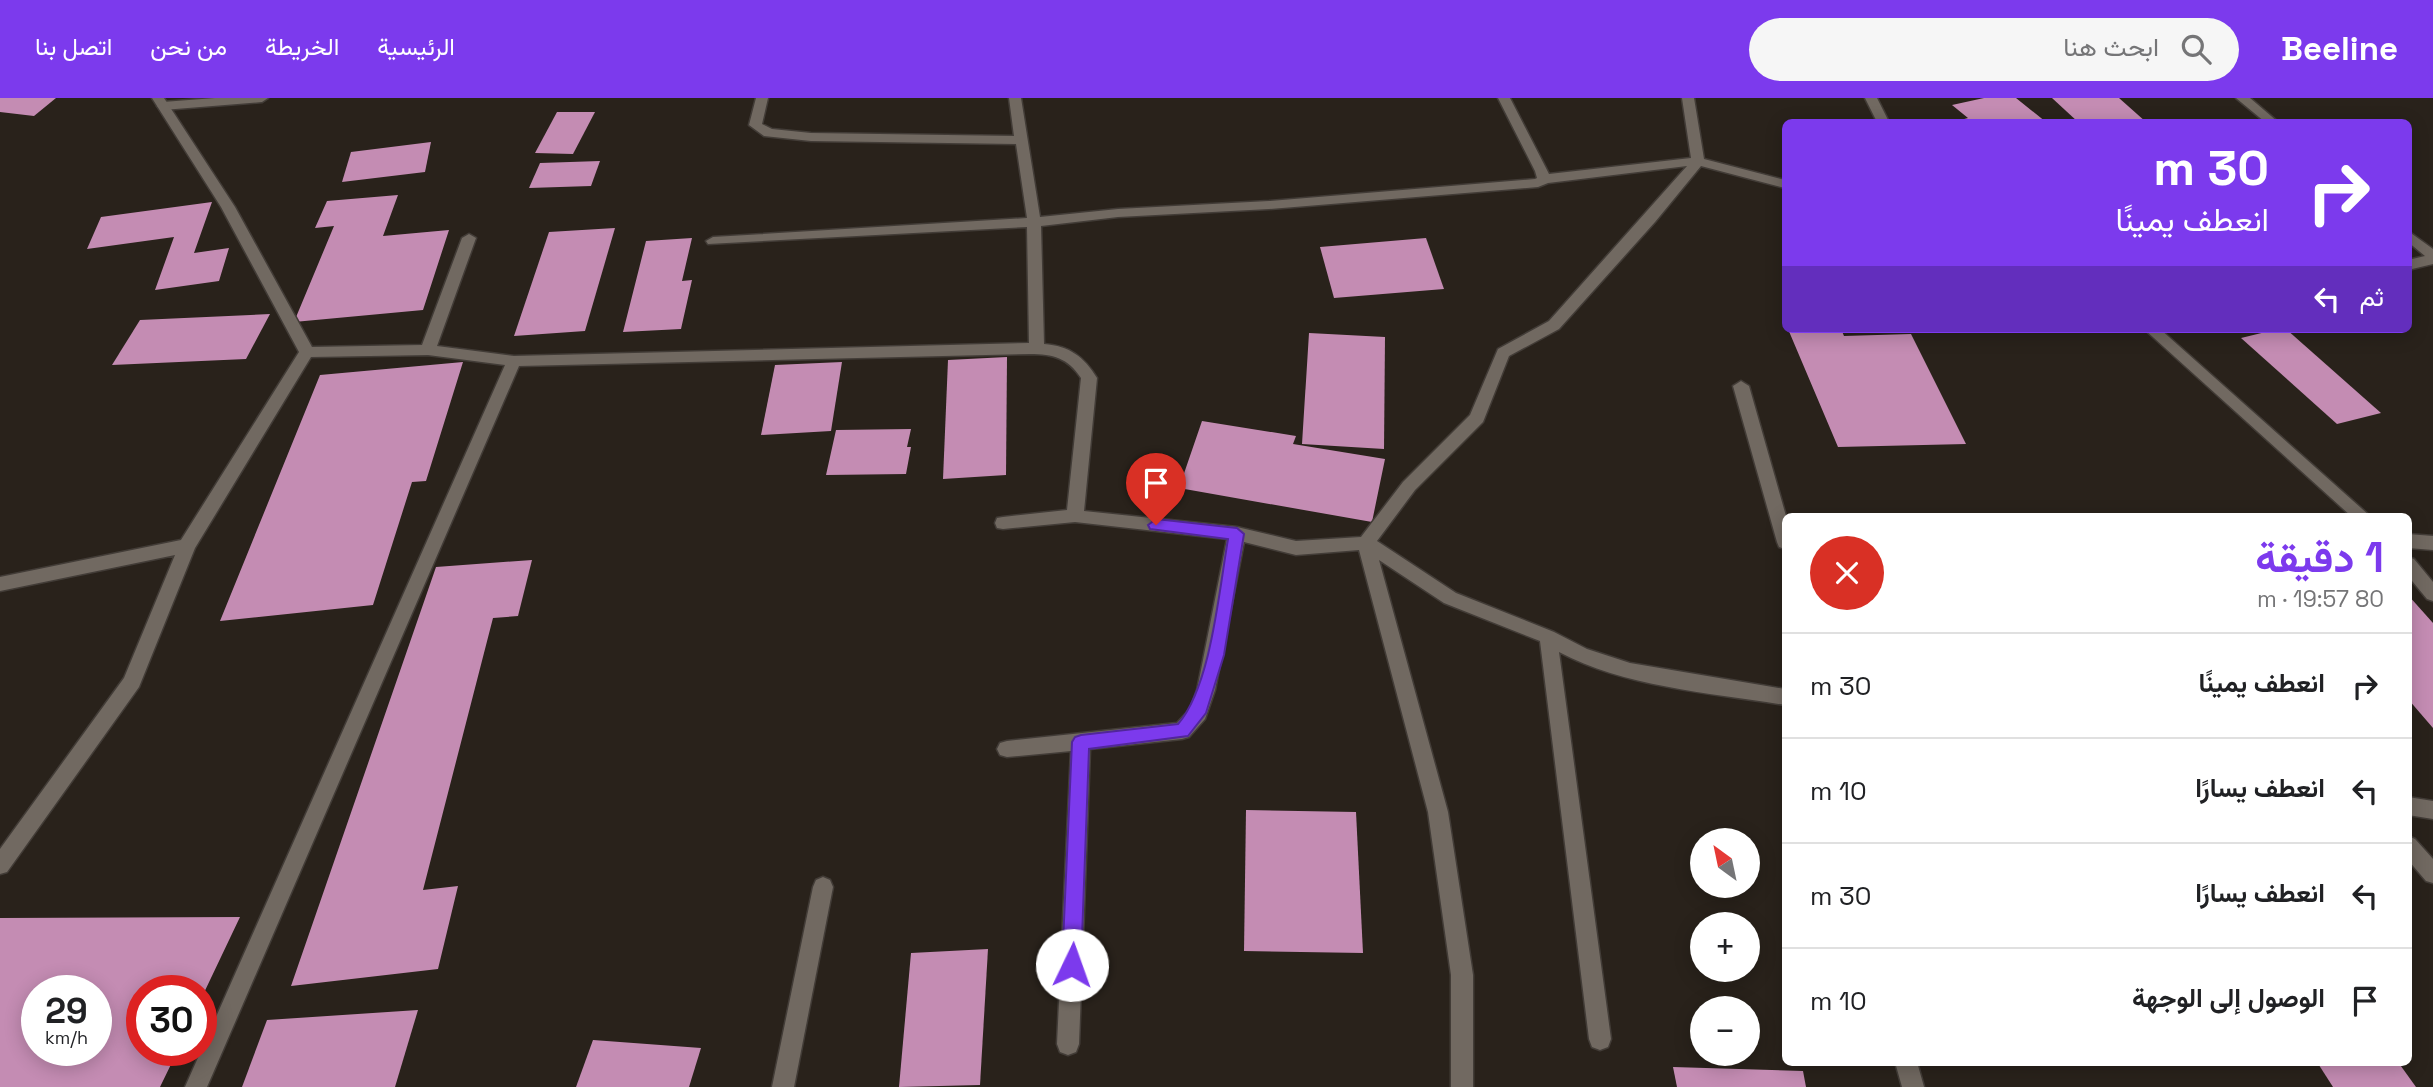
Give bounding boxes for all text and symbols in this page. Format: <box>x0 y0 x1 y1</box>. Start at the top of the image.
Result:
search box <box>1749 18 2239 81</box>
text: Beeline <box>2281 28 2398 70</box>
text: ابحث هنا <box>2063 30 2159 64</box>
icon: search <box>2177 30 2215 68</box>
text: اتصل بنا <box>35 31 112 62</box>
text: من نحن <box>150 31 227 62</box>
text: الخريطة <box>265 31 339 62</box>
text: الرئيسية <box>377 31 455 62</box>
text: 30 m <box>2153 137 2269 199</box>
icon: right <box>2293 147 2384 238</box>
text: انعطف يمينًا <box>2116 200 2269 240</box>
icon: left <box>2308 280 2346 318</box>
text: ثم <box>2360 280 2384 314</box>
pin <box>1126 453 1186 525</box>
icon: arrive <box>1137 464 1175 502</box>
text: 1 دقيقة <box>2255 531 2384 584</box>
button: close <box>1810 536 1884 610</box>
text: 80 m · 19:57 <box>2257 584 2384 614</box>
text: انعطف يمينًا <box>2199 666 2325 700</box>
icon: right <box>2346 667 2384 705</box>
text: 30 m <box>1810 669 1871 703</box>
text: انعطف يسارًا <box>2195 771 2325 805</box>
icon: left <box>2346 772 2384 810</box>
text: 10 m <box>1810 774 1867 808</box>
north arrow <box>1690 828 1760 898</box>
map controls <box>1690 828 1760 1066</box>
text: انعطف يسارًا <box>2195 876 2325 910</box>
icon: left <box>2346 877 2384 915</box>
text: 30 m <box>1810 879 1871 913</box>
button: + <box>1690 912 1760 982</box>
position arrow <box>1035 928 1109 1002</box>
speed limit sign: 30 <box>126 975 217 1066</box>
text: الوصول إلى الوجهة <box>2132 981 2325 1015</box>
icon: arrive <box>2346 982 2384 1020</box>
text: 10 m <box>1810 984 1867 1018</box>
text: 29 <box>45 989 88 1033</box>
button: − <box>1690 996 1760 1066</box>
text: km/h <box>45 1026 88 1049</box>

